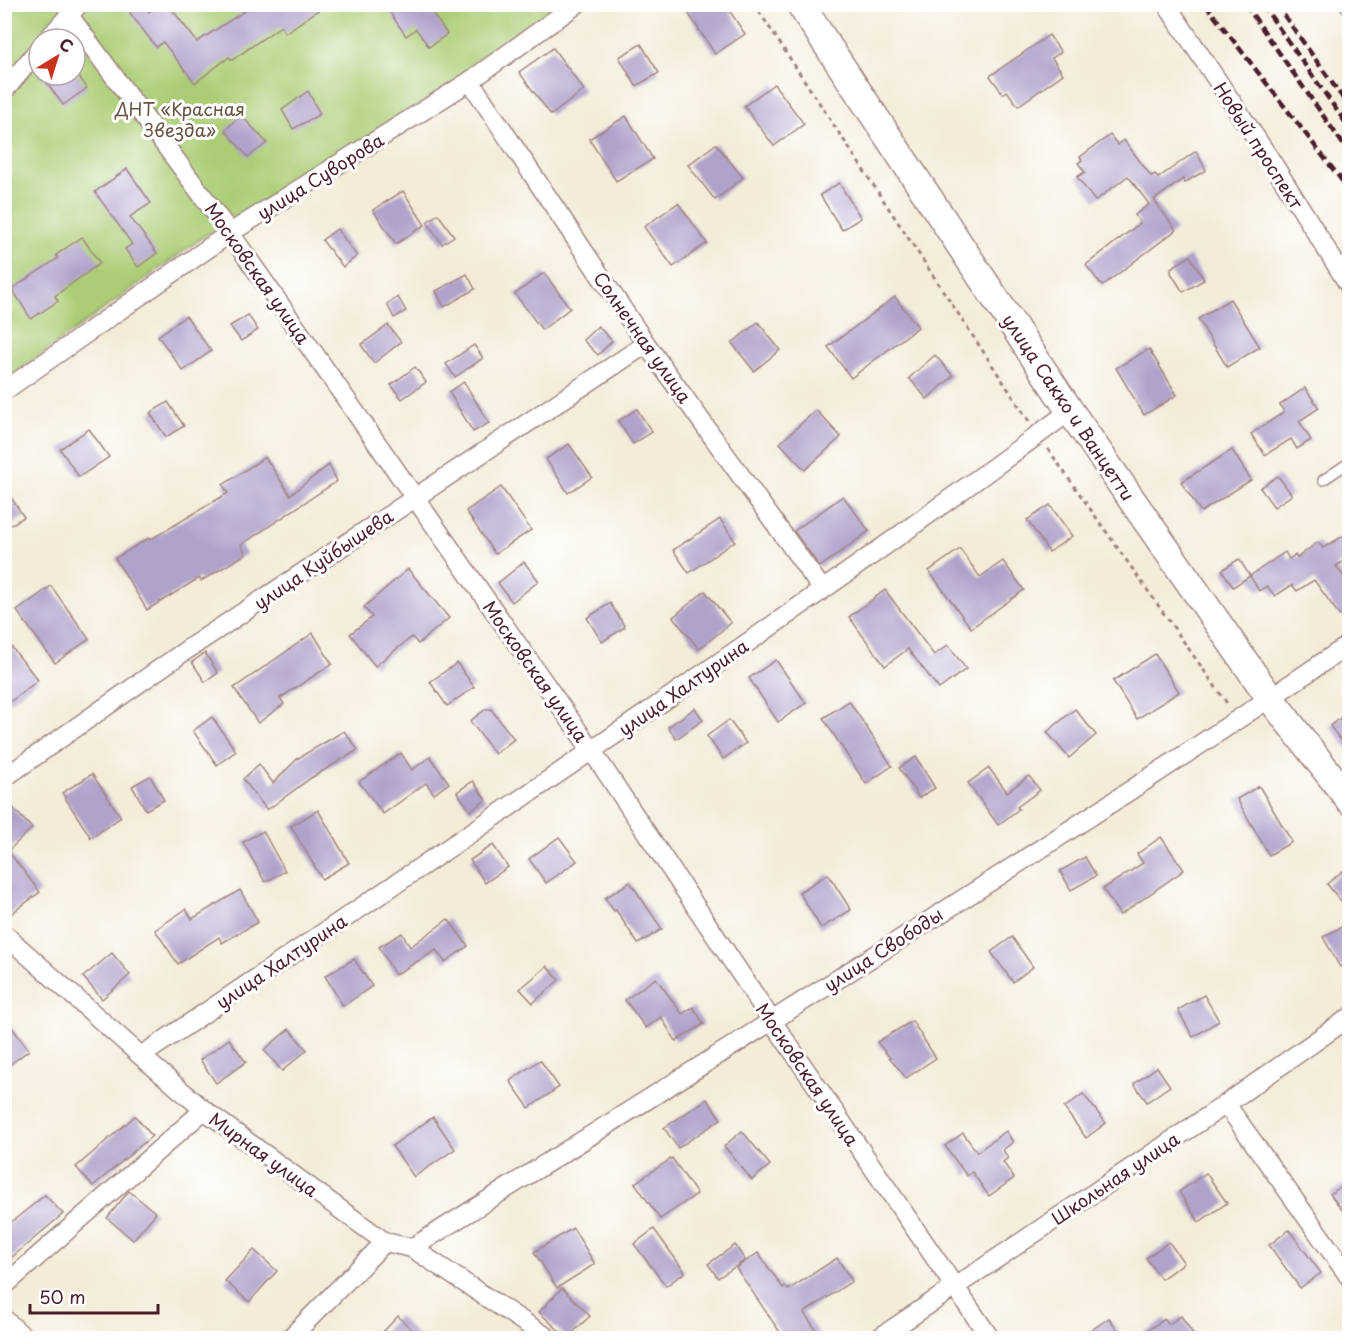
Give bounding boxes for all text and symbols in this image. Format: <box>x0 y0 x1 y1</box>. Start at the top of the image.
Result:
north arrow <box>27 27 87 87</box>
text: С <box>55 31 79 58</box>
street label: Новый проспект <box>1208 76 1310 214</box>
park label: ДНТ «Красная Звезда» <box>114 95 245 143</box>
street label: улица Суворова <box>251 126 389 226</box>
street label: Московская улица <box>199 197 317 350</box>
street label: Солнечная улица <box>588 266 699 409</box>
street label: улица Сакко и Ванцетти <box>996 308 1142 506</box>
street label: улица Куйбышева <box>248 502 399 616</box>
street label: Московская улица <box>477 595 595 748</box>
street label: улица Халтурина <box>612 632 754 742</box>
street label: улица Свободы <box>818 900 948 998</box>
street label: улица Халтурина <box>210 907 353 1015</box>
street label: Московская улица <box>750 997 866 1151</box>
street label: Мирная улица <box>204 1105 325 1203</box>
street label: Школьная улица <box>1045 1125 1185 1231</box>
scale bar <box>30 1277 158 1315</box>
text: 50 m <box>39 1283 86 1310</box>

